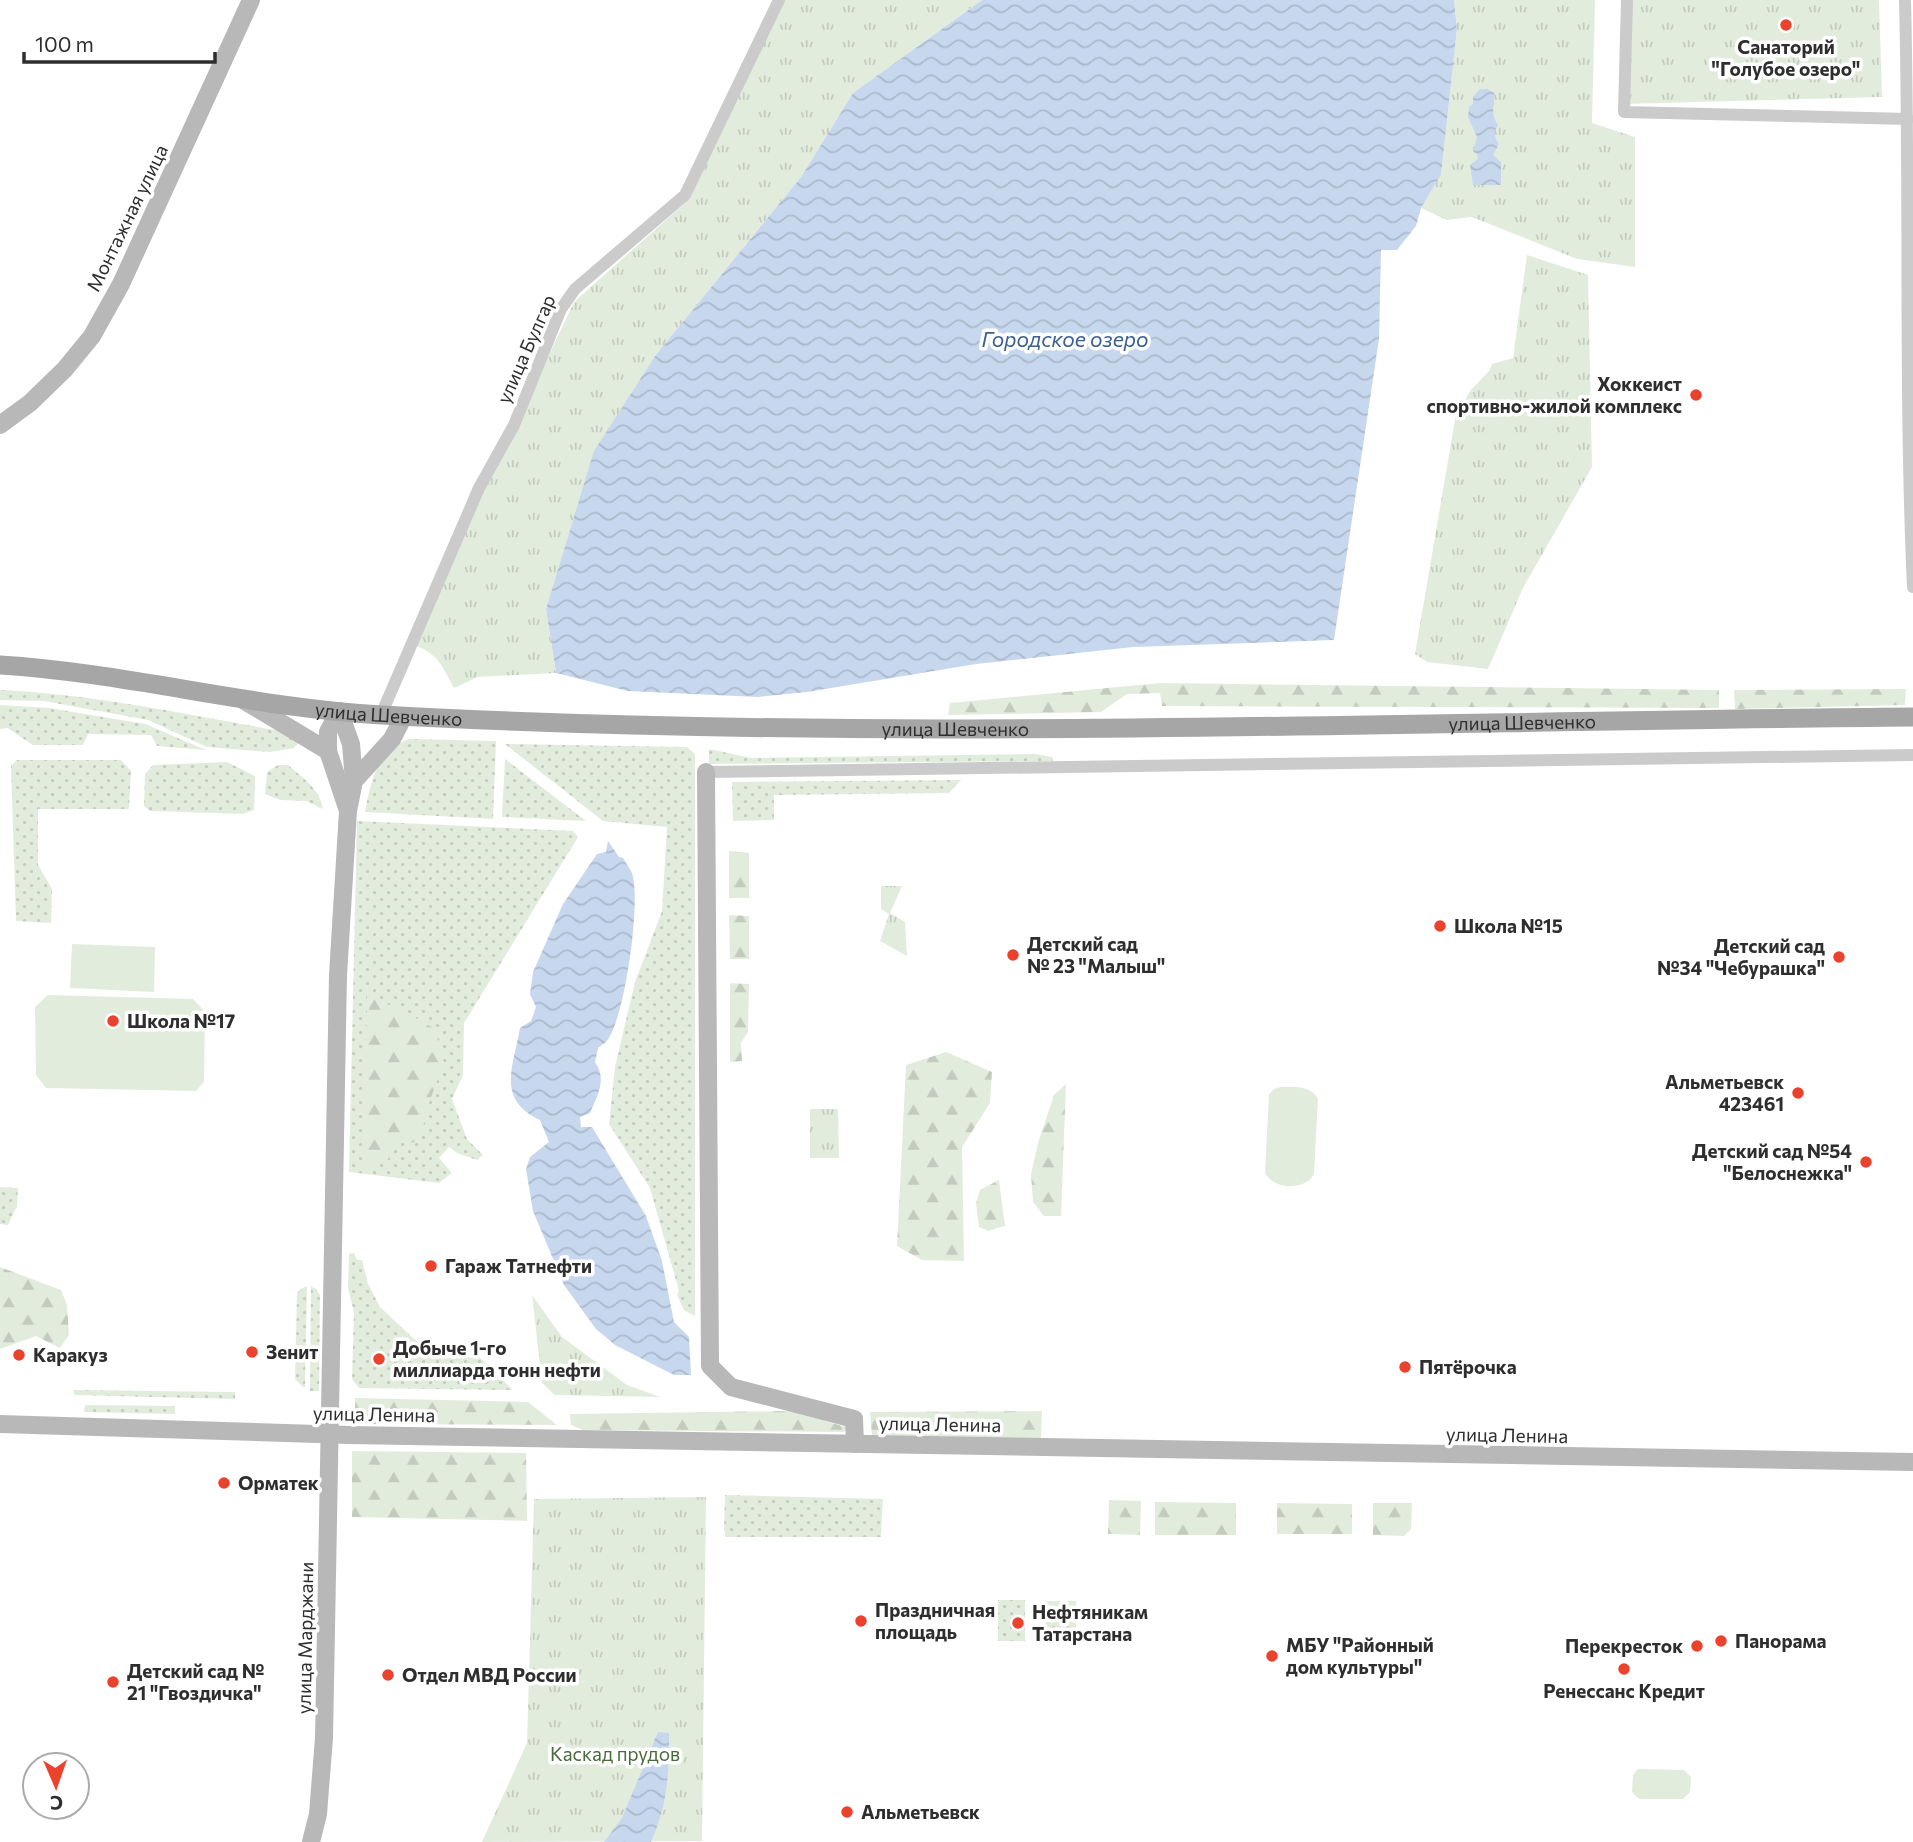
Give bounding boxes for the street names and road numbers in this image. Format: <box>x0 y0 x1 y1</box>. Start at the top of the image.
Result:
street label: Монтажная улица <box>81 141 172 295</box>
street label: улица Булгар <box>491 291 560 407</box>
street label: улица Шевченко <box>314 697 463 730</box>
street label: улица Шевченко <box>1448 709 1596 735</box>
street label: улица Шевченко <box>881 717 1029 740</box>
street label: улица Ленина <box>313 1401 435 1426</box>
street label: улица Ленина <box>879 1411 1001 1436</box>
street label: улица Ленина <box>1446 1422 1568 1447</box>
street label: улица Марджани <box>292 1562 317 1714</box>

